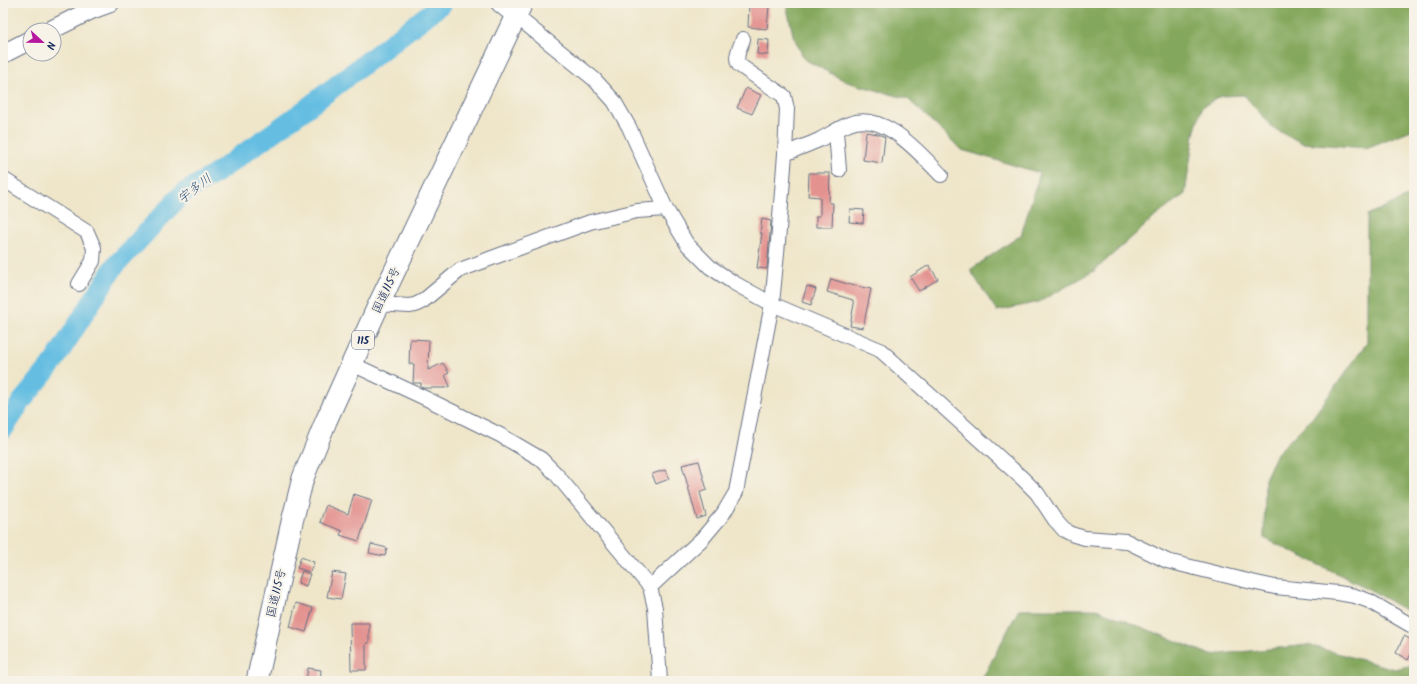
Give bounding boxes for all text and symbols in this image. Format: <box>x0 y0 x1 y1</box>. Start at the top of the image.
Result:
north arrow <box>22 22 62 62</box>
text: N <box>41 39 60 52</box>
water label: 宇多川 <box>173 169 217 209</box>
street label: 国道115号 <box>367 264 406 317</box>
road number: 115 <box>352 331 374 349</box>
street label: 国道115号 <box>262 567 291 620</box>

